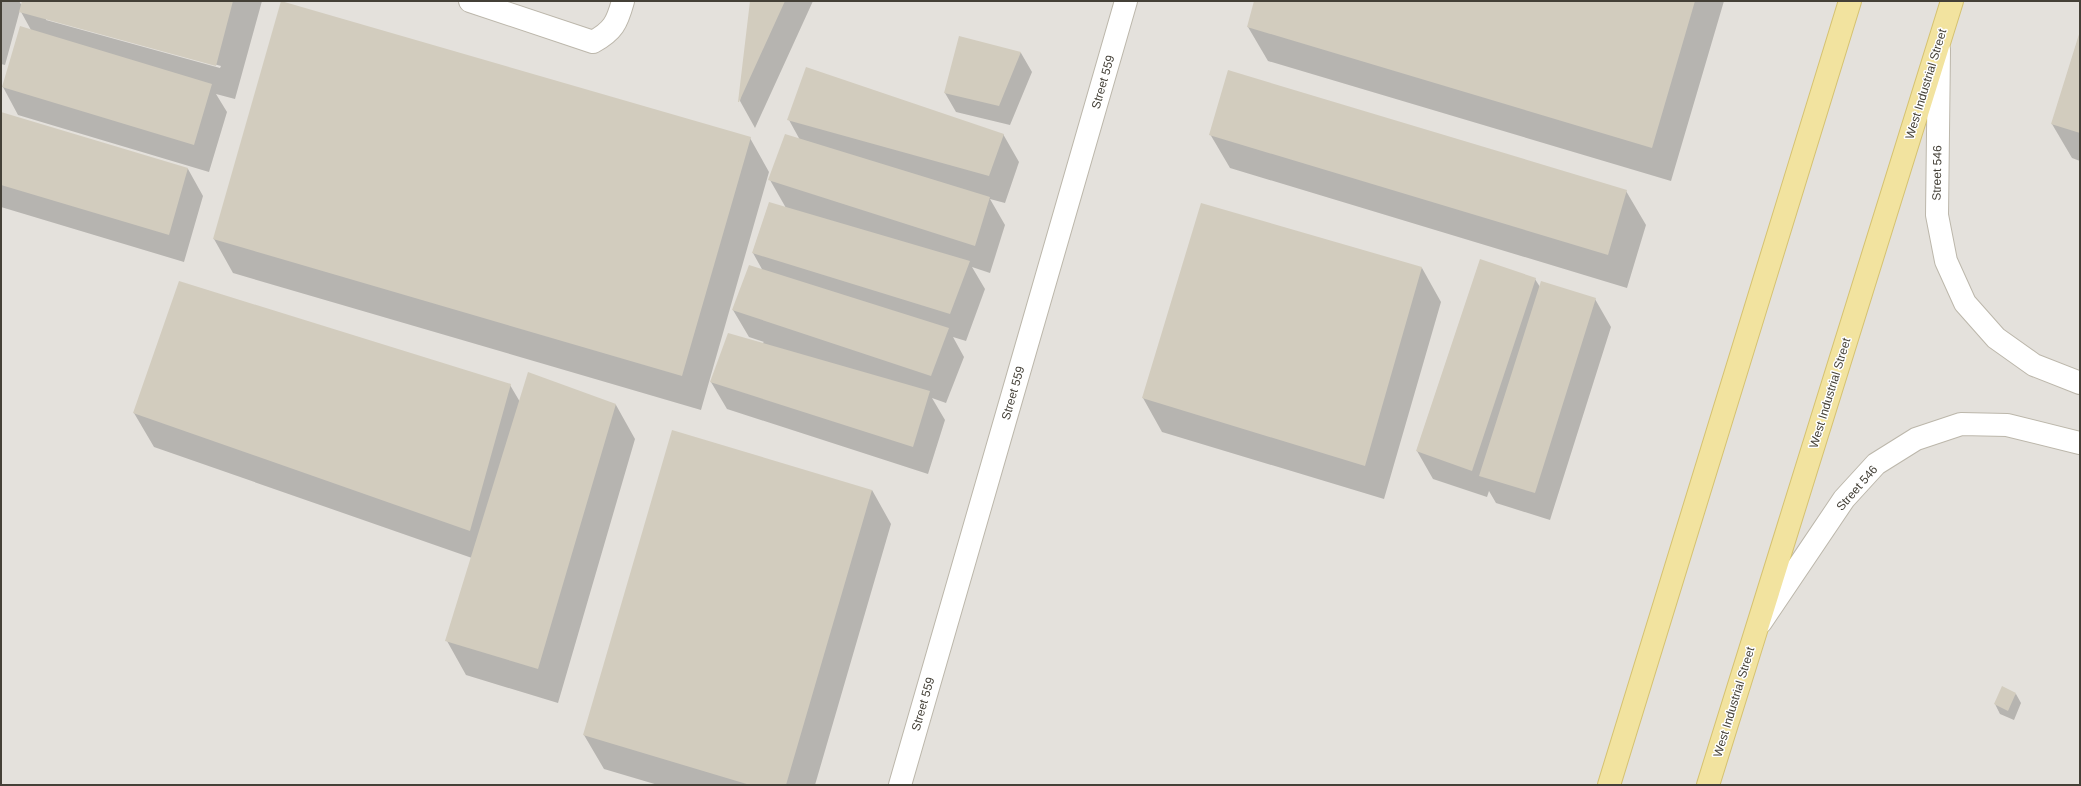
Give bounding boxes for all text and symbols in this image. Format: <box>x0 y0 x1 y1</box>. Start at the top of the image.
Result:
street label: West Industrial Street <box>1903 27 1950 141</box>
street label: Street 559 <box>1089 53 1117 111</box>
street label: Street 546 <box>1930 145 1944 201</box>
street label: West Industrial Street <box>1807 336 1854 450</box>
street label: Street 559 <box>999 364 1027 422</box>
street label: Street 546 <box>1834 462 1881 513</box>
street label: West Industrial Street <box>1711 645 1758 759</box>
street label: Street 559 <box>909 675 937 733</box>

